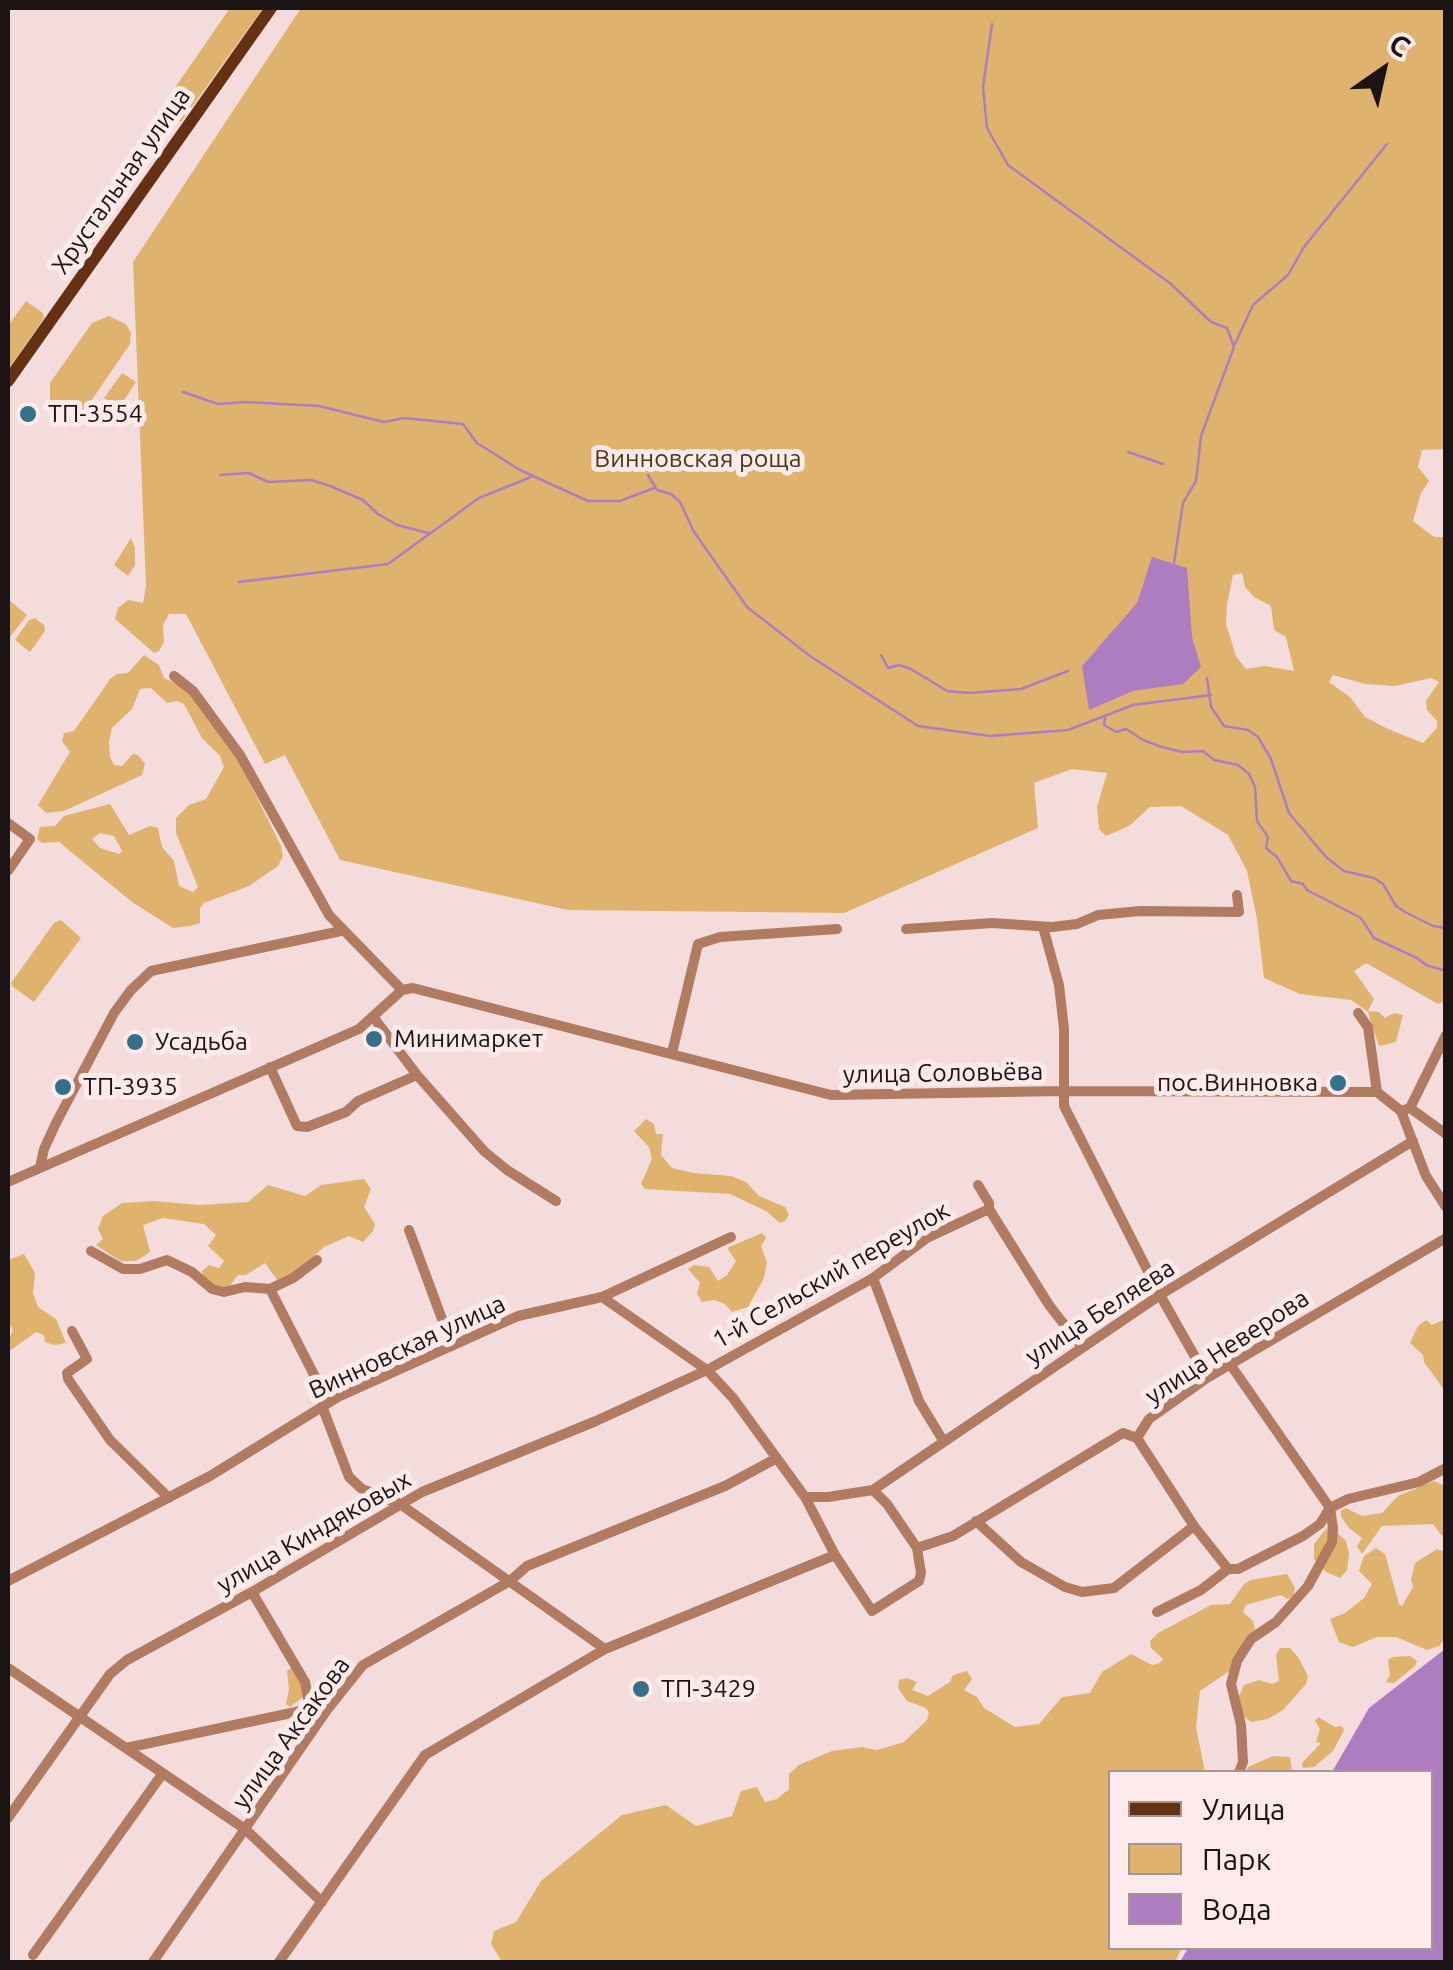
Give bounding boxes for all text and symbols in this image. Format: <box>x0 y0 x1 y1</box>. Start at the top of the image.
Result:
north arrow <box>1333 20 1433 120</box>
text: С <box>1384 27 1416 63</box>
street label: Хрустальная улица <box>45 82 197 280</box>
place label: ТП-3554 <box>48 399 143 429</box>
marker: ТП-3554 <box>17 403 39 425</box>
park label: Винновская роща <box>594 444 802 474</box>
place label: Минимаркет <box>394 1024 543 1054</box>
place label: Усадьба <box>155 1027 248 1057</box>
marker: Минимаркет <box>363 1028 385 1050</box>
marker: Усадьба <box>124 1031 146 1053</box>
street label: улица Соловьёва <box>842 1056 1044 1090</box>
place label: пос.Винновка <box>1157 1068 1318 1098</box>
place label: ТП-3935 <box>83 1072 178 1102</box>
marker: пос.Винновка <box>1327 1072 1349 1094</box>
marker: ТП-3935 <box>52 1076 74 1098</box>
street label: 1-й Сельский переулок <box>707 1195 955 1355</box>
street label: улица Беляева <box>1020 1253 1180 1371</box>
street label: улица Неверова <box>1140 1283 1314 1411</box>
street label: Винновская улица <box>304 1288 510 1406</box>
street label: улица Киндяковых <box>212 1464 416 1600</box>
street label: улица Аксакова <box>226 1651 356 1815</box>
place label: ТП-3429 <box>661 1674 756 1704</box>
marker: ТП-3429 <box>630 1678 652 1700</box>
legend <box>1108 1770 1433 1950</box>
text: Улица <box>1202 1792 1286 1826</box>
text: Парк <box>1202 1842 1271 1876</box>
text: Вода <box>1202 1892 1272 1926</box>

